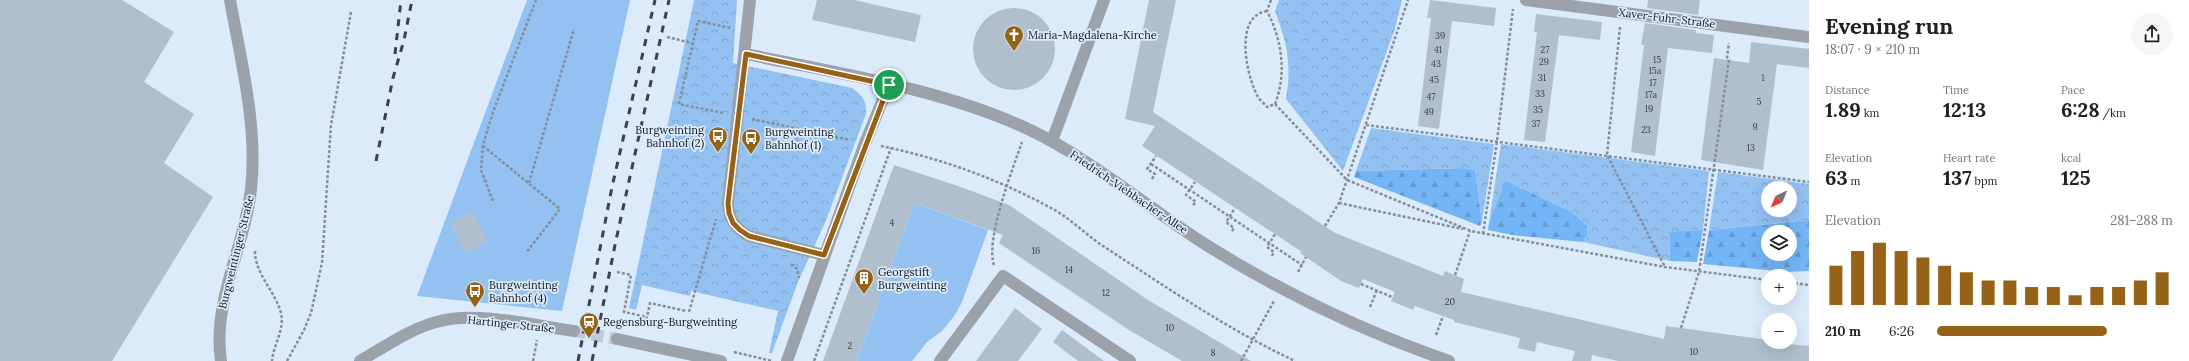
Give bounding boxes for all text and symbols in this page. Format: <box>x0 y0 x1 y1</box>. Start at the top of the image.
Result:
street label: Xaver-Fuhr-Straße <box>1618 5 1716 31</box>
text: Evening run <box>1825 12 1953 40</box>
button: share <box>2131 13 2173 55</box>
church icon: Maria-Magdalena-Kirche <box>1003 24 1025 52</box>
place label: Maria-Magdalena-Kirche <box>1028 28 1157 42</box>
house number: 39 <box>1435 30 1445 41</box>
text: 18:07 · 9 × 210 m <box>1825 41 1920 58</box>
house number: 41 <box>1434 44 1442 55</box>
house number: 27 <box>1541 44 1549 55</box>
house number: 15 <box>1653 54 1661 65</box>
house number: 29 <box>1539 56 1549 67</box>
house number: 43 <box>1431 58 1441 69</box>
house number: 15a <box>1649 65 1662 76</box>
pin <box>872 68 906 102</box>
house number: 31 <box>1538 72 1546 83</box>
house number: 1 <box>1761 72 1765 83</box>
icon: arrive <box>878 74 900 96</box>
house number: 45 <box>1429 74 1439 85</box>
house number: 17 <box>1649 77 1657 88</box>
text: Distance <box>1825 83 1870 97</box>
text: Time <box>1943 83 1969 97</box>
text: Pace <box>2061 83 2085 97</box>
house number: 33 <box>1535 88 1545 99</box>
house number: 17a <box>1645 89 1657 100</box>
house number: 47 <box>1426 91 1436 102</box>
house number: 5 <box>1757 96 1762 107</box>
text: 1.89 <box>1825 97 1861 122</box>
text: 12:13 <box>1943 97 1986 122</box>
text: 6:28 <box>2061 97 2100 122</box>
house number: 19 <box>1645 103 1653 114</box>
house number: 35 <box>1533 104 1543 115</box>
house number: 49 <box>1424 106 1434 117</box>
text: km <box>1861 106 1879 120</box>
text: /km <box>2100 106 2126 120</box>
house number: 37 <box>1532 118 1540 129</box>
house number: 9 <box>1752 121 1758 132</box>
place label: Burgweinting Bahnhof (2) <box>635 123 705 151</box>
house number: 23 <box>1641 124 1651 135</box>
bus stop icon: Burgweinting Bahnhof (2) <box>707 125 729 153</box>
place label: Burgweinting Bahnhof (1) <box>765 125 835 153</box>
bus stop icon: Burgweinting Bahnhof (1) <box>740 127 762 155</box>
house number: 13 <box>1747 142 1755 153</box>
street label: Friedrich-Viehbacher-Allee <box>1067 147 1191 237</box>
text: Elevation <box>1825 151 1872 165</box>
text: Heart rate <box>1943 151 1995 165</box>
text: kcal <box>2061 151 2081 165</box>
text: 63 <box>1825 165 1848 190</box>
text: 137 <box>1943 165 1972 190</box>
text: 125 <box>2061 165 2091 190</box>
text: m <box>1848 174 1860 188</box>
text: bpm <box>1972 174 1997 188</box>
north arrow <box>1761 181 1797 217</box>
map controls <box>1761 181 1797 349</box>
street label: Burgweintinger Straße <box>215 194 257 310</box>
text: Elevation <box>1825 212 1881 229</box>
text: 281–288 m <box>2110 212 2173 229</box>
house number: 4 <box>890 217 895 228</box>
button: layers <box>1761 225 1797 261</box>
house number: 16 <box>1032 245 1040 256</box>
house number: 14 <box>1065 264 1073 275</box>
place label: Georgstift Burgweinting <box>878 265 948 292</box>
building icon: Georgstift Burgweinting <box>853 267 875 295</box>
button: + <box>1761 269 1797 305</box>
place label: Burgweinting Bahnhof (4) <box>489 278 559 306</box>
bus stop icon: Burgweinting Bahnhof (4) <box>464 280 486 308</box>
house number: 12 <box>1102 287 1110 298</box>
house number: 20 <box>1445 296 1456 307</box>
station icon: Regensburg-Burgweinting <box>578 311 600 339</box>
street label: Hartinger Straße <box>467 312 555 336</box>
button: − <box>1761 313 1797 349</box>
place label: Regensburg-Burgweinting <box>603 315 738 329</box>
house number: 10 <box>1166 322 1175 333</box>
text: 210 m <box>1825 323 1861 340</box>
text: 6:26 <box>1889 323 1914 340</box>
house number: 2 <box>848 340 853 351</box>
house number: 10 <box>1690 346 1699 357</box>
house number: 8 <box>1210 347 1216 358</box>

